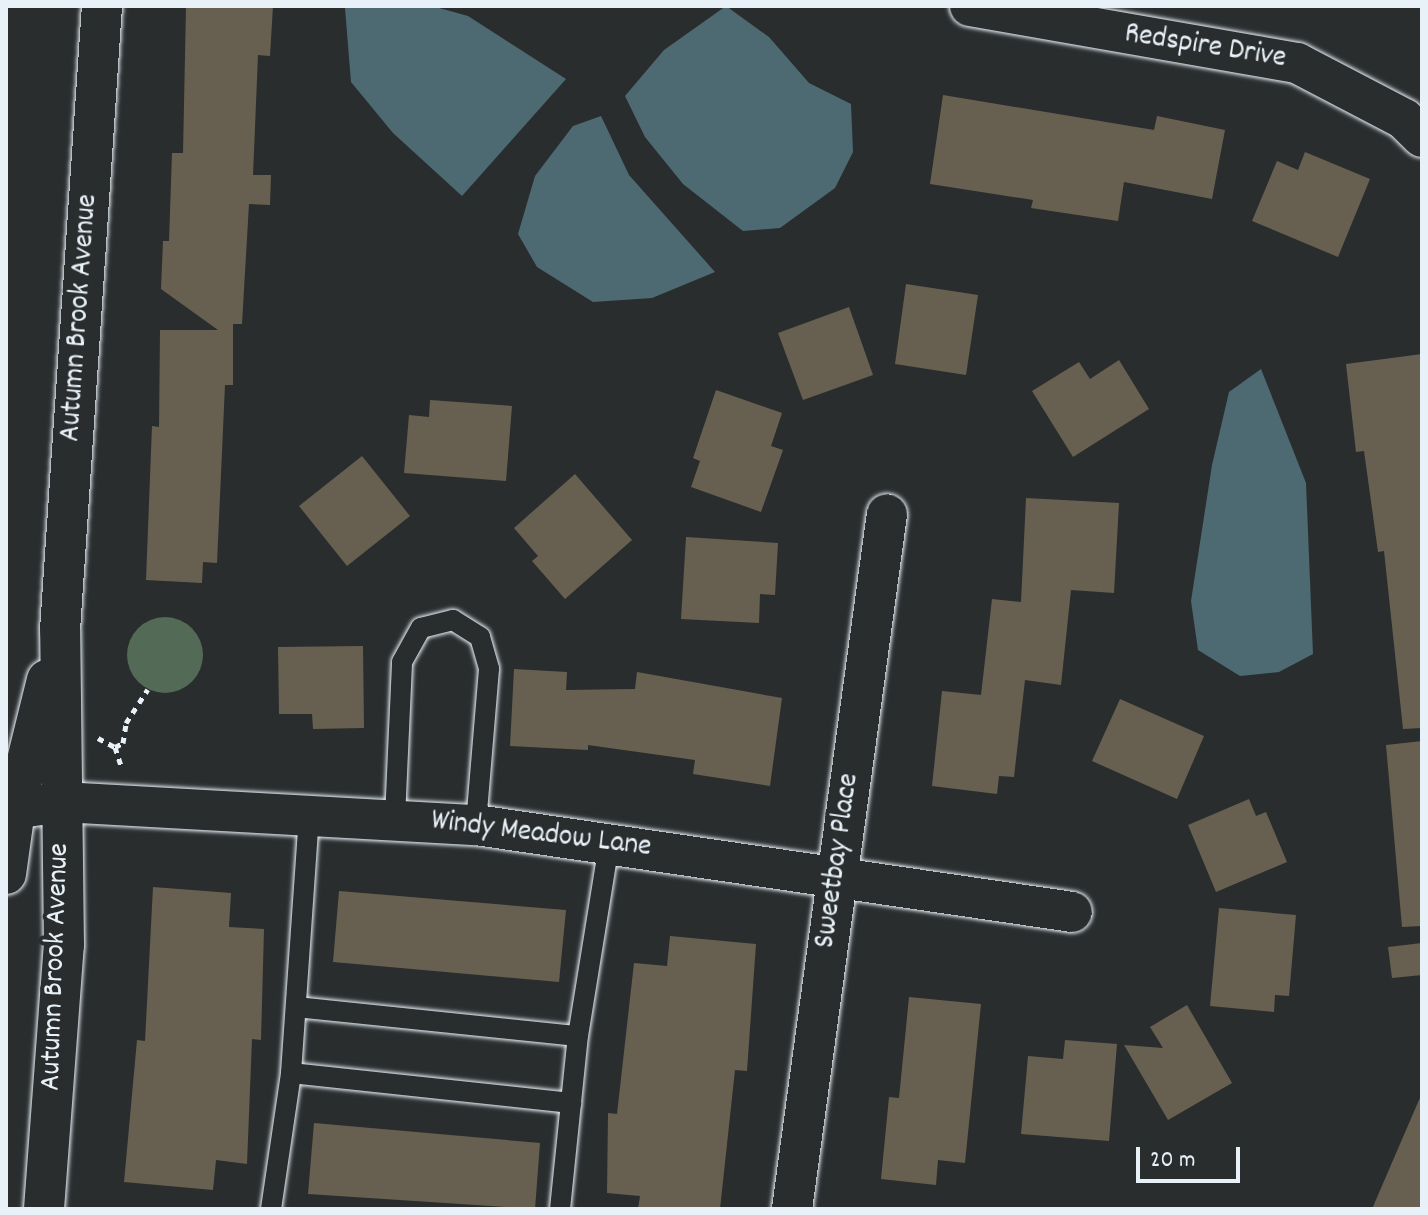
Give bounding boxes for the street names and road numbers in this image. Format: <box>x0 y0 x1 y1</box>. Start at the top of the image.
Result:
street label: Redspire Drive <box>1122 17 1288 79</box>
street label: Autumn Brook Avenue <box>54 193 108 443</box>
street label: Sweetbay Place <box>809 771 869 951</box>
street label: Windy Meadow Lane <box>429 805 653 867</box>
street label: Autumn Brook Avenue <box>35 842 79 1092</box>

